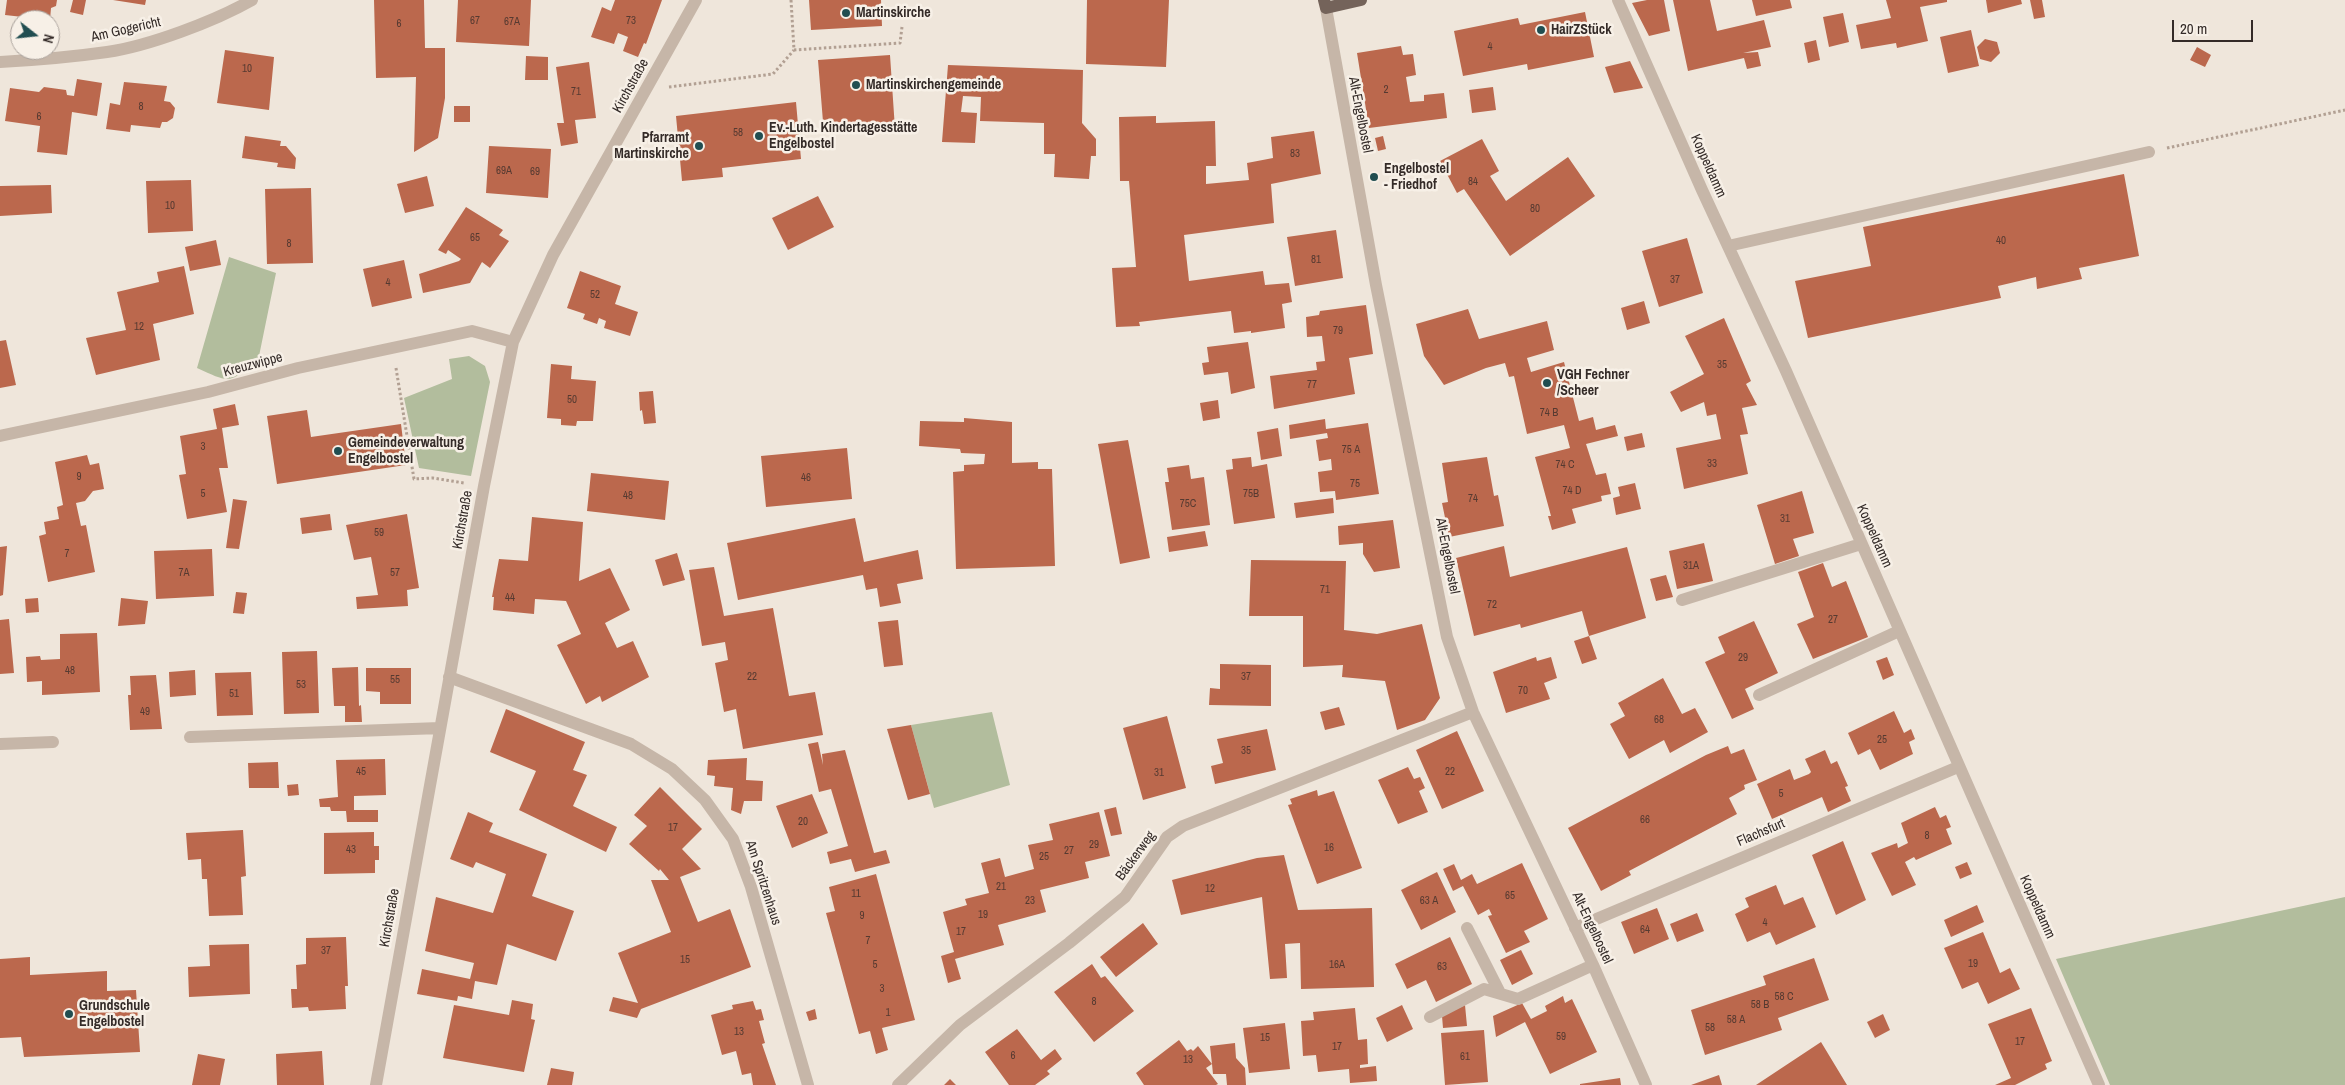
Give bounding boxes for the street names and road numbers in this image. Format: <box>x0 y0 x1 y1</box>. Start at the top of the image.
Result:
street label: Am Gogericht <box>90 14 162 46</box>
street label: Kirchstraße <box>609 56 653 116</box>
street label: Alt-Engelbostel <box>1344 76 1376 154</box>
street label: Koppeldamm <box>1687 132 1729 200</box>
street label: Kreuzwippe <box>222 349 284 381</box>
street label: Kirchstraße <box>450 489 476 551</box>
street label: Koppeldamm <box>1853 502 1895 570</box>
street label: Alt-Engelbostel <box>1431 517 1463 595</box>
street label: Flachsfurt <box>1735 815 1787 851</box>
street label: Bäckerweg <box>1113 828 1159 884</box>
street label: Am Spritzenhaus <box>741 839 785 927</box>
street label: Koppeldamm <box>2016 873 2058 941</box>
street label: Kirchstraße <box>377 887 403 949</box>
street label: Alt-Engelbostel <box>1568 889 1616 967</box>

